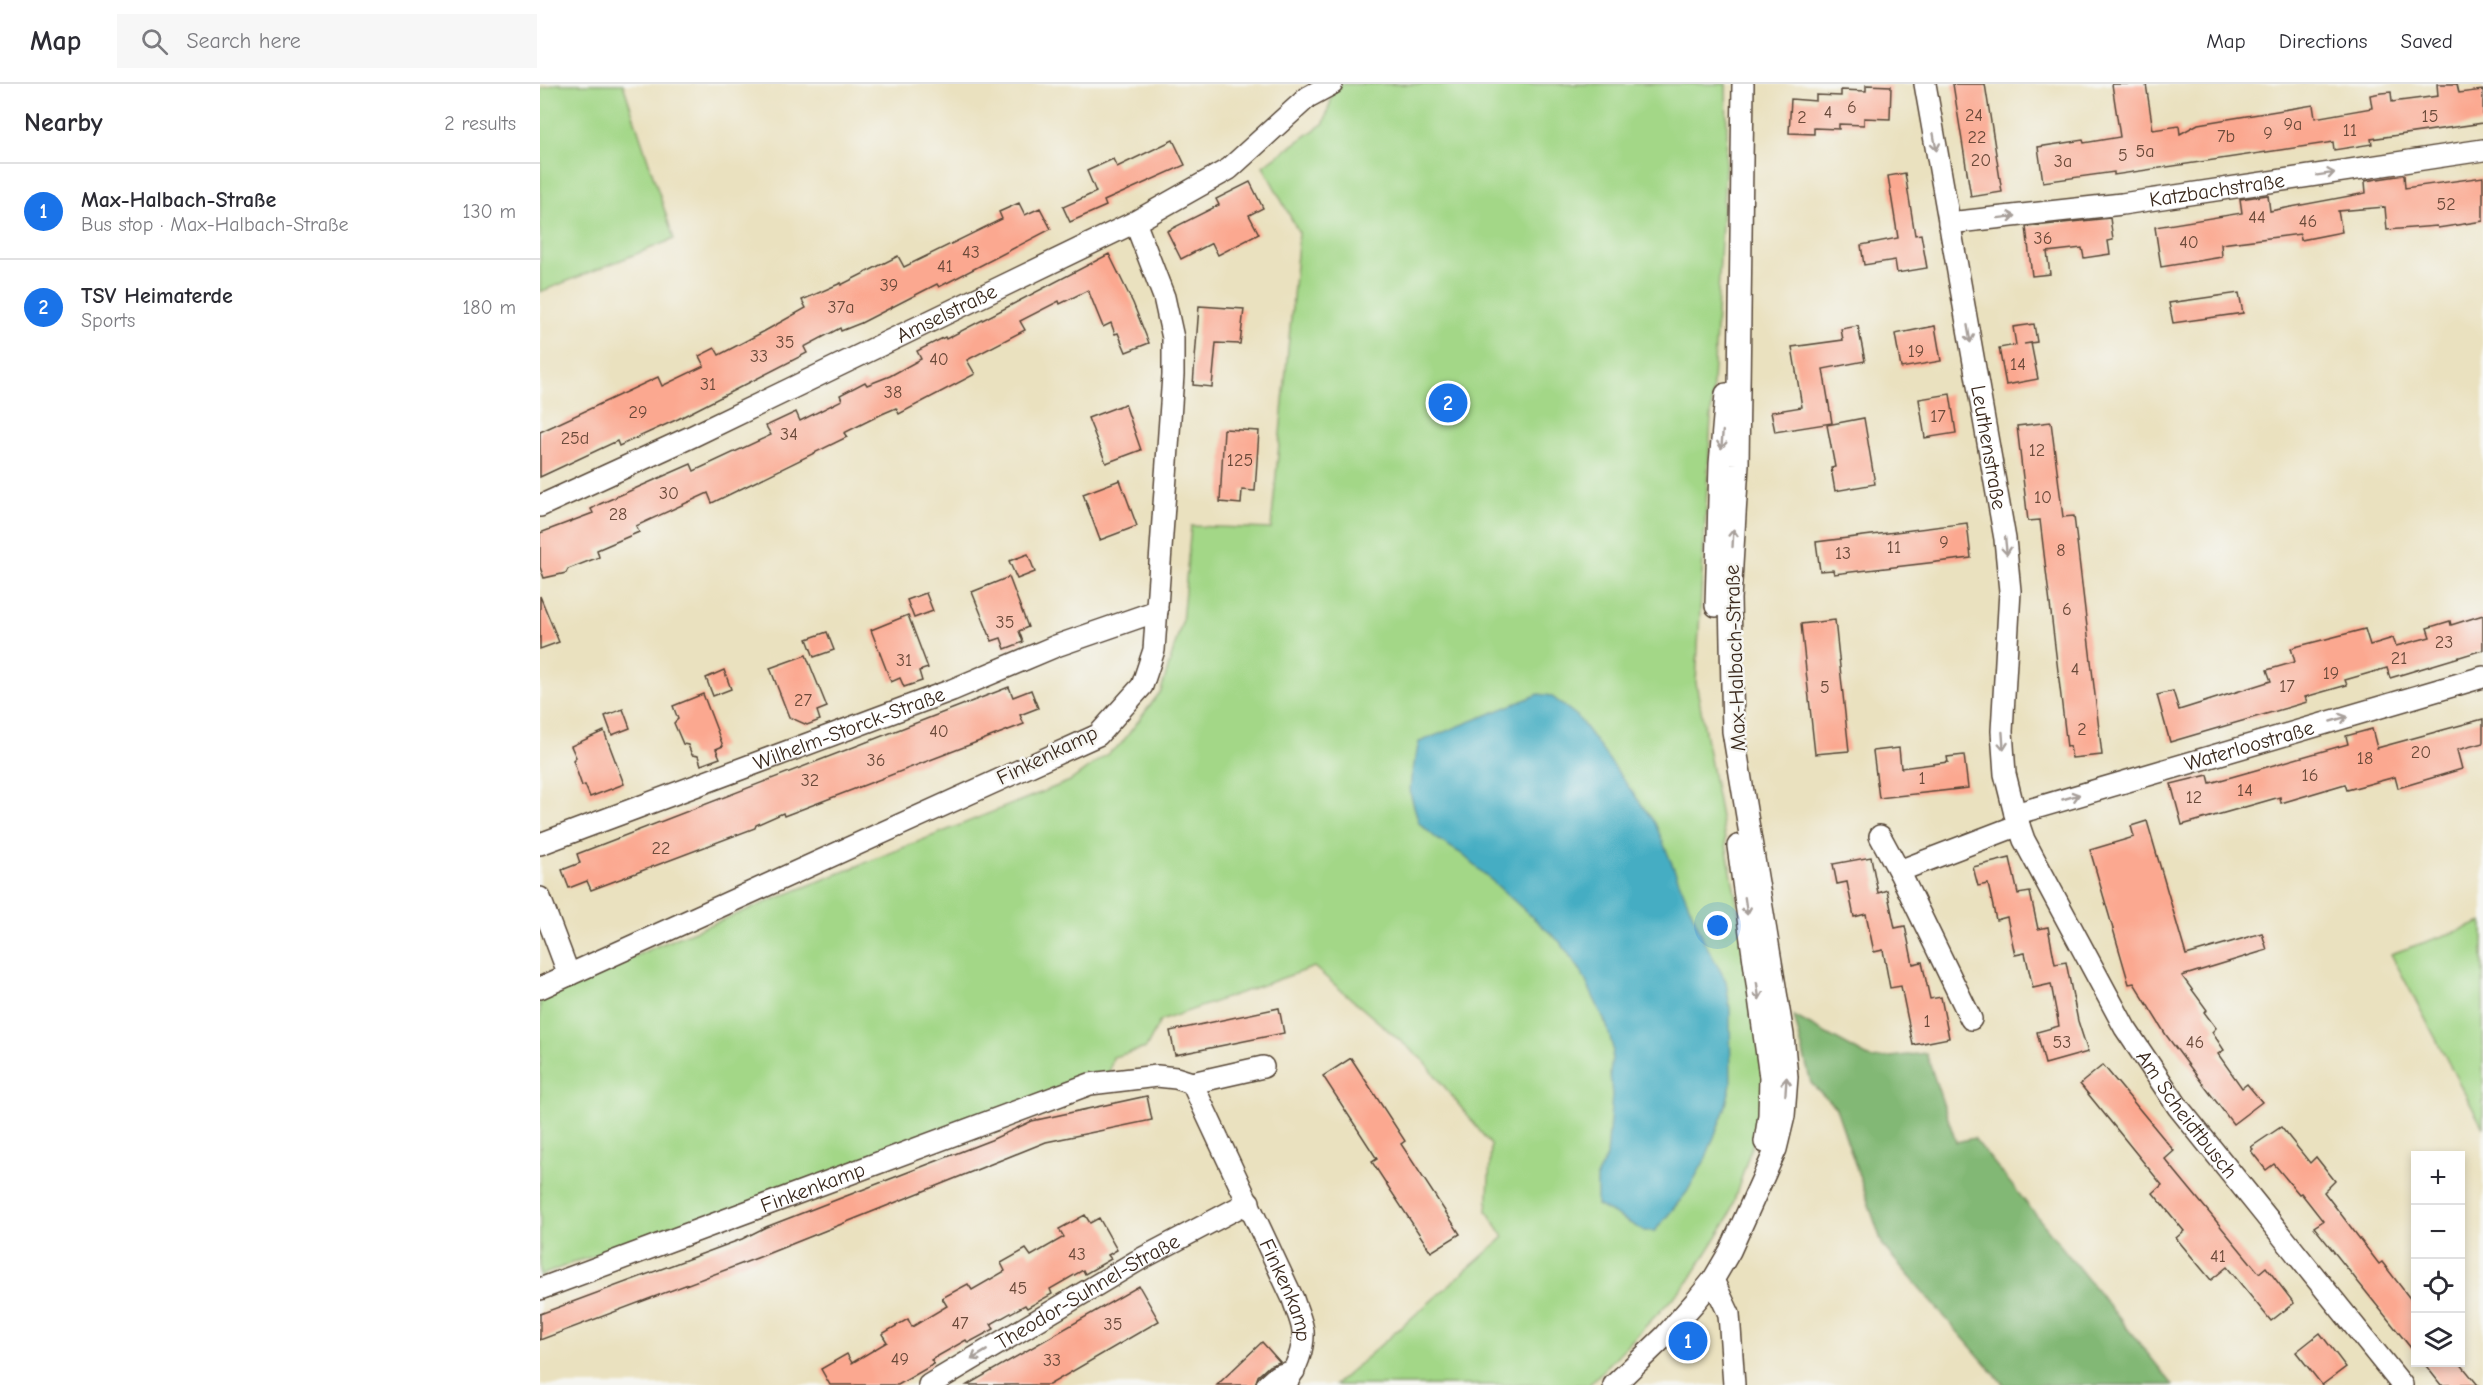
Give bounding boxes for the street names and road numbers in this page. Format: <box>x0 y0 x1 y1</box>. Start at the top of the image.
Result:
street label: Katzbachstraße <box>2148 168 2286 212</box>
street label: Amselstraße <box>893 279 1001 348</box>
street label: Leuthenstraße <box>1966 383 2012 512</box>
street label: Max-Halbach-Straße <box>1720 564 1750 752</box>
street label: Wilhelm-Storck-Straße <box>750 682 948 775</box>
street label: Waterloostraße <box>2182 715 2317 776</box>
street label: Finkenkamp <box>993 720 1101 790</box>
street label: Am Scheidtbusch <box>2131 1046 2243 1183</box>
street label: Finkenkamp <box>757 1157 868 1218</box>
street label: Theodor-Suhnel-Straße <box>991 1229 1184 1355</box>
street label: Finkenkamp <box>1255 1235 1315 1342</box>

